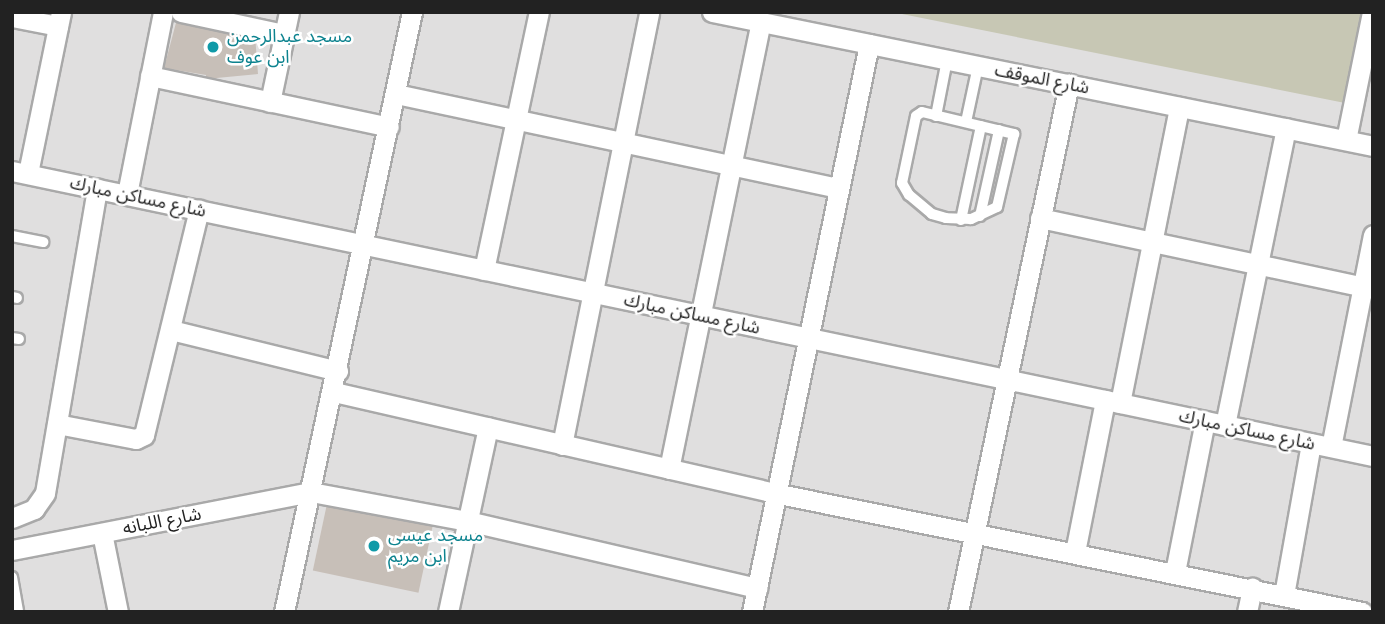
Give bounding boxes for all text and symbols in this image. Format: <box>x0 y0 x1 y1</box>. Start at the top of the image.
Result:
place label: مسجد عبدالرحمن ابن عوف <box>227 26 352 68</box>
marker: مسجد عبدالرحمن ابن عوف <box>205 39 221 55</box>
street label: شارع الموقف <box>993 59 1091 99</box>
street label: شارع مساكن مبارك <box>68 172 208 222</box>
street label: شارع مساكن مبارك <box>622 289 762 339</box>
street label: شارع مساكن مبارك <box>1177 405 1317 455</box>
street label: شارع اللبانه <box>121 503 203 539</box>
place label: مسجد عيسى ابن مريم <box>388 525 483 568</box>
marker: مسجد عيسى ابن مريم <box>366 538 382 554</box>

